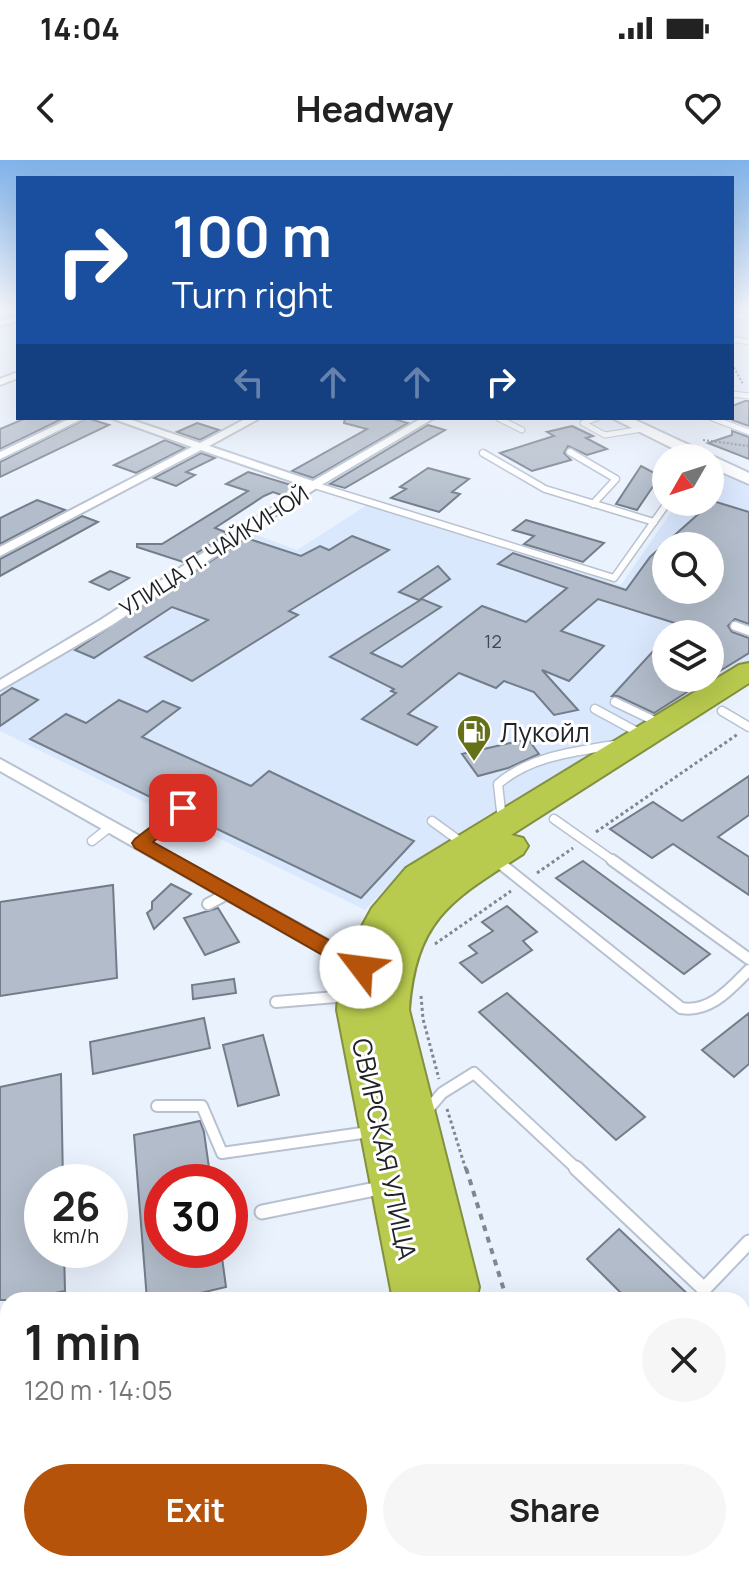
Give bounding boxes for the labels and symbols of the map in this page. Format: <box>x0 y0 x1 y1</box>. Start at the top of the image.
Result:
north arrow <box>652 444 724 516</box>
street label: УЛИЦА Л. ЧАЙКИНОЙ <box>114 479 314 623</box>
house number: 12 <box>484 629 502 653</box>
fuel station icon: Лукойл <box>455 713 493 763</box>
place label: Лукойл <box>500 714 590 750</box>
pin <box>149 774 217 842</box>
position arrow <box>319 925 403 1009</box>
street label: СВИРСКАЯ УЛИЦА <box>344 1035 426 1263</box>
speed limit sign: 30 <box>144 1164 248 1268</box>

